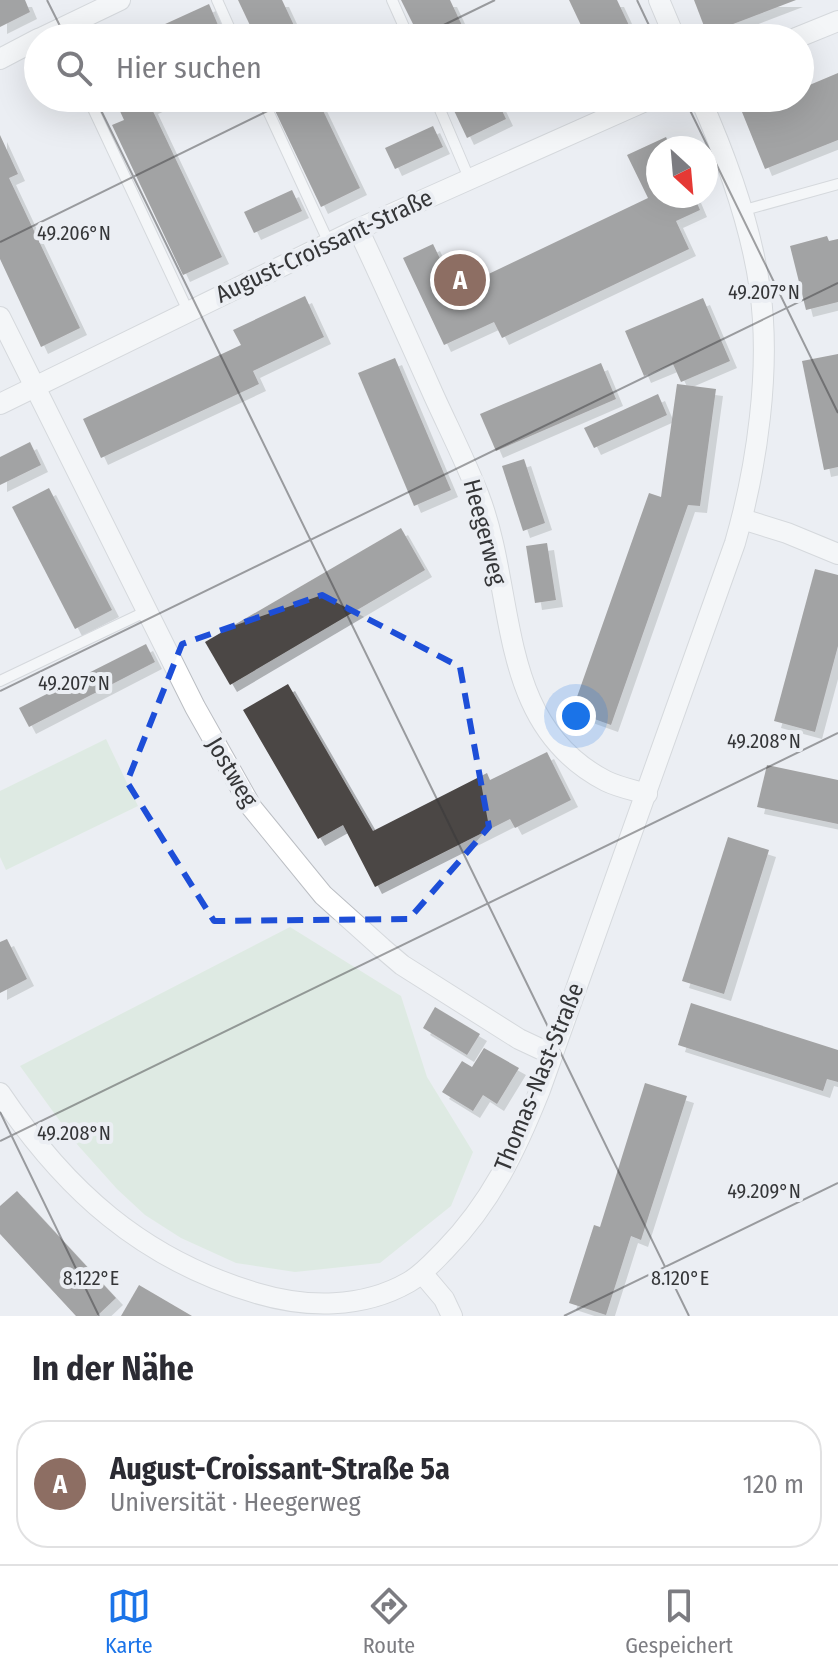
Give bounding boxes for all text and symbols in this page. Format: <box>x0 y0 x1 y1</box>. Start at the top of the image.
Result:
search box <box>24 24 814 112</box>
icon: search <box>52 46 96 90</box>
text: Hier suchen <box>116 50 262 86</box>
north arrow <box>646 136 718 208</box>
street label: August-Croissant-Straße <box>211 183 437 309</box>
text: 49.206°N <box>37 221 111 245</box>
pin: A <box>434 250 486 310</box>
text: 49.207°N <box>728 280 800 304</box>
street label: Heegerweg <box>457 476 513 589</box>
text: 49.207°N <box>38 671 110 695</box>
your location <box>556 696 596 736</box>
text: 49.208°N <box>727 729 801 753</box>
street label: Jostweg <box>200 732 264 812</box>
street label: Thomas-Nast-Straße <box>488 979 590 1175</box>
text: 49.208°N <box>37 1121 111 1145</box>
text: 49.209°N <box>727 1179 801 1203</box>
text: 8.122°E <box>63 1266 119 1290</box>
text: 8.120°E <box>651 1266 709 1290</box>
text: In der Nähe <box>32 1348 194 1389</box>
text: August-Croissant-Straße 5a <box>110 1451 450 1487</box>
text: A <box>53 1469 67 1500</box>
text: 120 m <box>743 1469 804 1500</box>
text: Universität · Heegerweg <box>110 1487 361 1518</box>
tab: Karte <box>105 1584 153 1659</box>
tab: Route <box>363 1584 415 1659</box>
tab: Gespeichert <box>625 1584 733 1659</box>

